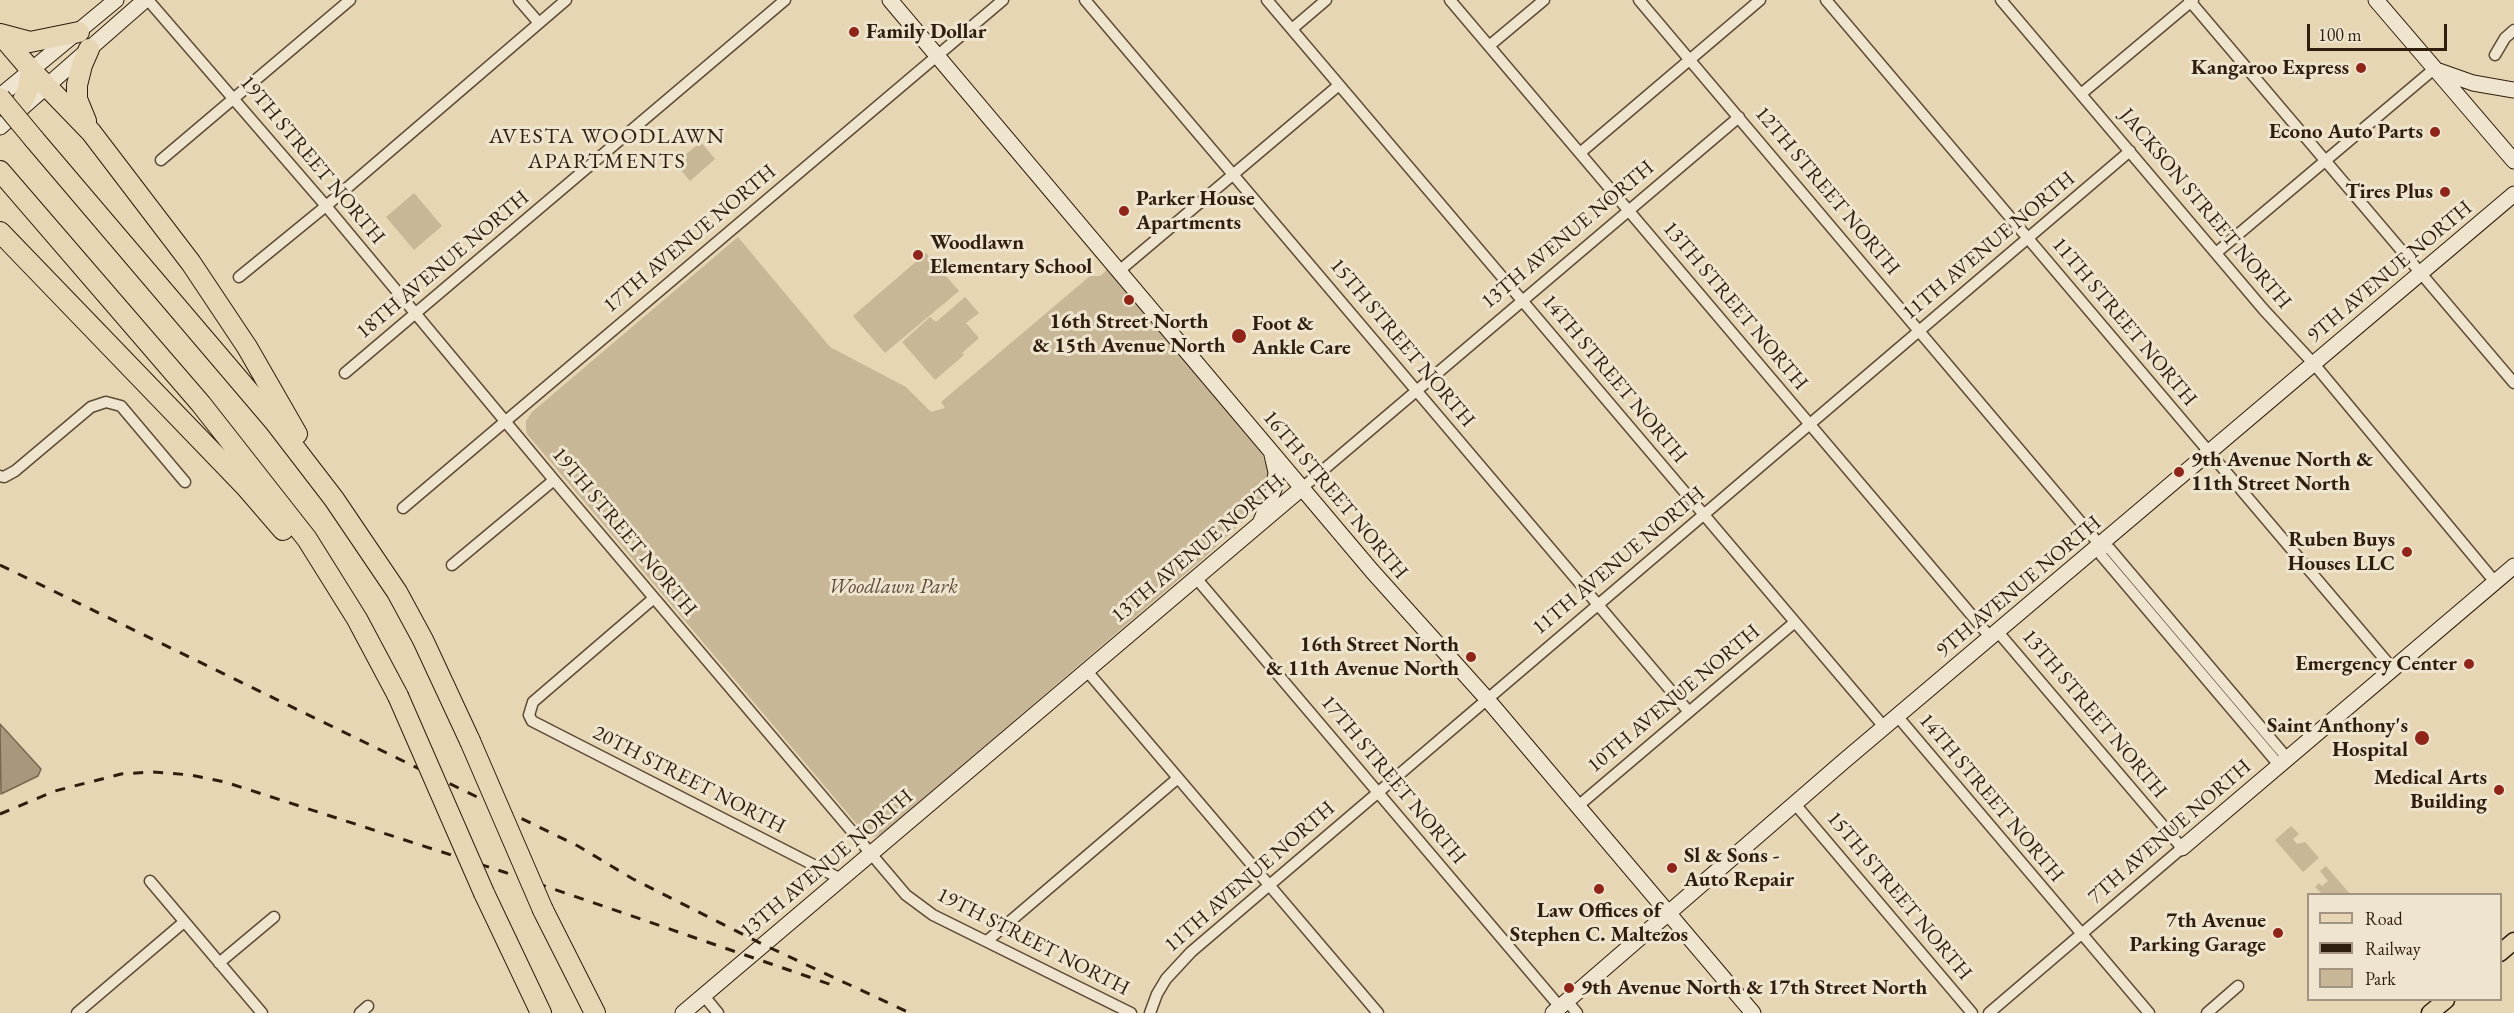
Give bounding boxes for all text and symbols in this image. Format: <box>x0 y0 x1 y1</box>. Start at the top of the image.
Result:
scale bar <box>2310 12 2450 50</box>
place label: Family Dollar <box>866 19 986 45</box>
text: 100 m <box>2318 23 2362 46</box>
marker: Family Dollar <box>847 25 861 39</box>
place label: Kangaroo Express <box>2191 55 2349 81</box>
marker: Kangaroo Express <box>2354 61 2368 75</box>
street label: 19TH STREET NORTH <box>234 70 390 250</box>
street label: 12TH STREET NORTH <box>1749 101 1905 281</box>
street label: JACKSON STREET NORTH <box>2114 104 2296 314</box>
place label: Econo Auto Parts <box>2269 119 2423 145</box>
district label: AVESTA WOODLAWN APARTMENTS <box>489 124 725 176</box>
marker: Econo Auto Parts <box>2428 125 2442 139</box>
street label: 13TH AVENUE NORTH <box>1476 155 1660 315</box>
street label: 17TH AVENUE NORTH <box>598 159 782 319</box>
street label: 11TH AVENUE NORTH <box>1897 166 2081 326</box>
place label: Tires Plus <box>2345 179 2433 205</box>
street label: 18TH AVENUE NORTH <box>351 185 535 345</box>
marker: Tires Plus <box>2438 185 2452 199</box>
place label: Parker House Apartments <box>1136 186 1255 236</box>
street label: 9TH AVENUE NORTH <box>2302 196 2478 348</box>
marker: Parker House Apartments <box>1117 204 1131 218</box>
street label: 13TH STREET NORTH <box>1657 216 1813 396</box>
place label: Woodlawn Elementary School <box>930 230 1092 280</box>
street label: 11TH STREET NORTH <box>2046 232 2202 412</box>
marker: Woodlawn Elementary School <box>911 248 925 262</box>
street label: 15TH STREET NORTH <box>1324 253 1480 433</box>
street label: 14TH STREET NORTH <box>1536 289 1692 469</box>
marker: 16th Street North & 15th Avenue North <box>1122 293 1136 307</box>
place label: 16th Street North & 15th Avenue North <box>1032 309 1226 359</box>
place label: Foot & Ankle Care <box>1252 311 1351 361</box>
marker: Foot & Ankle Care <box>1230 327 1248 345</box>
street label: 16TH STREET NORTH <box>1257 405 1413 585</box>
street label: 19TH STREET NORTH <box>546 442 702 622</box>
place label: 9th Avenue North & 11th Street North <box>2191 447 2373 497</box>
marker: 9th Avenue North & 11th Street North <box>2172 465 2186 479</box>
street label: 13TH AVENUE NORTH <box>1106 469 1290 629</box>
street label: 11TH AVENUE NORTH <box>1527 481 1711 641</box>
street label: 9TH AVENUE NORTH <box>1931 511 2107 663</box>
place label: Ruben Buys Houses LLC <box>2288 527 2395 577</box>
marker: Ruben Buys Houses LLC <box>2400 545 2414 559</box>
park label: Woodlawn Park <box>828 574 958 600</box>
street label: 10TH AVENUE NORTH <box>1582 619 1766 779</box>
street label: 13TH STREET NORTH <box>2016 624 2172 804</box>
place label: 16th Street North & 11th Avenue North <box>1266 632 1459 682</box>
marker: 16th Street North & 11th Avenue North <box>1464 650 1478 664</box>
place label: Emergency Center <box>2295 651 2457 677</box>
marker: Emergency Center <box>2462 657 2476 671</box>
street label: 17TH STREET NORTH <box>1315 690 1471 870</box>
street label: 14TH STREET NORTH <box>1913 708 2069 888</box>
place label: Saint Anthony's Hospital <box>2267 713 2408 763</box>
street label: 20TH STREET NORTH <box>588 720 790 840</box>
marker: Saint Anthony's Hospital <box>2413 729 2431 747</box>
street label: 7TH AVENUE NORTH <box>2083 754 2257 910</box>
place label: Medical Arts Building <box>2374 765 2487 815</box>
marker: Medical Arts Building <box>2492 783 2506 797</box>
street label: 13TH AVENUE NORTH <box>735 784 919 944</box>
street label: 11TH AVENUE NORTH <box>1160 796 1340 958</box>
street label: 15TH STREET NORTH <box>1821 806 1977 986</box>
place label: Sl & Sons - Auto Repair <box>1684 843 1794 893</box>
marker: Sl & Sons - Auto Repair <box>1665 861 1679 875</box>
street label: 19TH STREET NORTH <box>932 882 1134 1002</box>
marker: Law Offices of Stephen C. Maltezos <box>1592 882 1606 896</box>
legend <box>2307 893 2502 1001</box>
place label: Law Offices of Stephen C. Maltezos <box>1510 898 1688 948</box>
text: Road <box>2365 907 2403 930</box>
place label: 7th Avenue Parking Garage <box>2130 908 2266 958</box>
marker: 7th Avenue Parking Garage <box>2271 926 2285 940</box>
text: Railway <box>2365 937 2421 960</box>
text: Park <box>2365 967 2396 990</box>
place label: 9th Avenue North & 17th Street North <box>1581 975 1927 1001</box>
marker: 9th Avenue North & 17th Street North <box>1562 981 1576 995</box>

